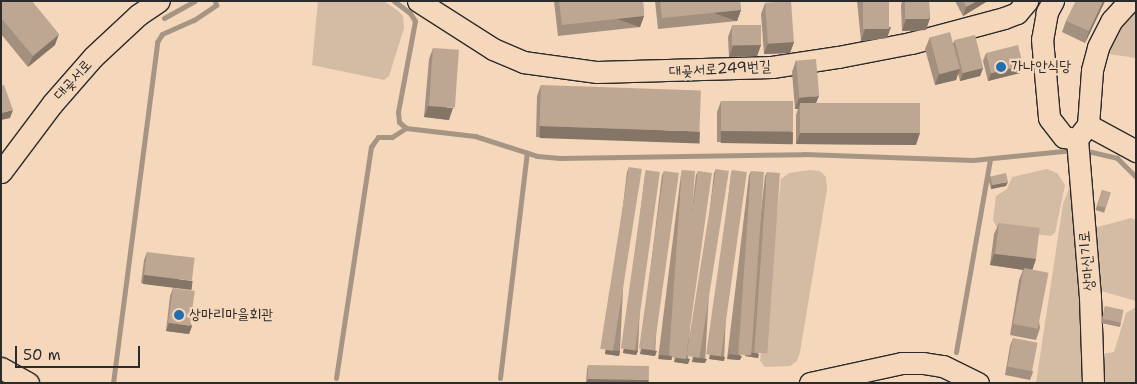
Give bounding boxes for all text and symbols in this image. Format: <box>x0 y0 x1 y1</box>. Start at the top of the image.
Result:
street label: 대곶서로 <box>50 56 96 104</box>
street label: 대곶서로249번길 <box>668 57 772 81</box>
place label: 가나안식당 <box>1011 58 1071 76</box>
marker: 가나안식당 <box>995 61 1007 73</box>
street label: 상마신기로 <box>1075 230 1099 292</box>
place label: 상마리마을회관 <box>189 306 273 324</box>
marker: 상마리마을회관 <box>173 309 185 321</box>
scale bar <box>18 336 142 368</box>
text: 50 m <box>23 345 61 365</box>

